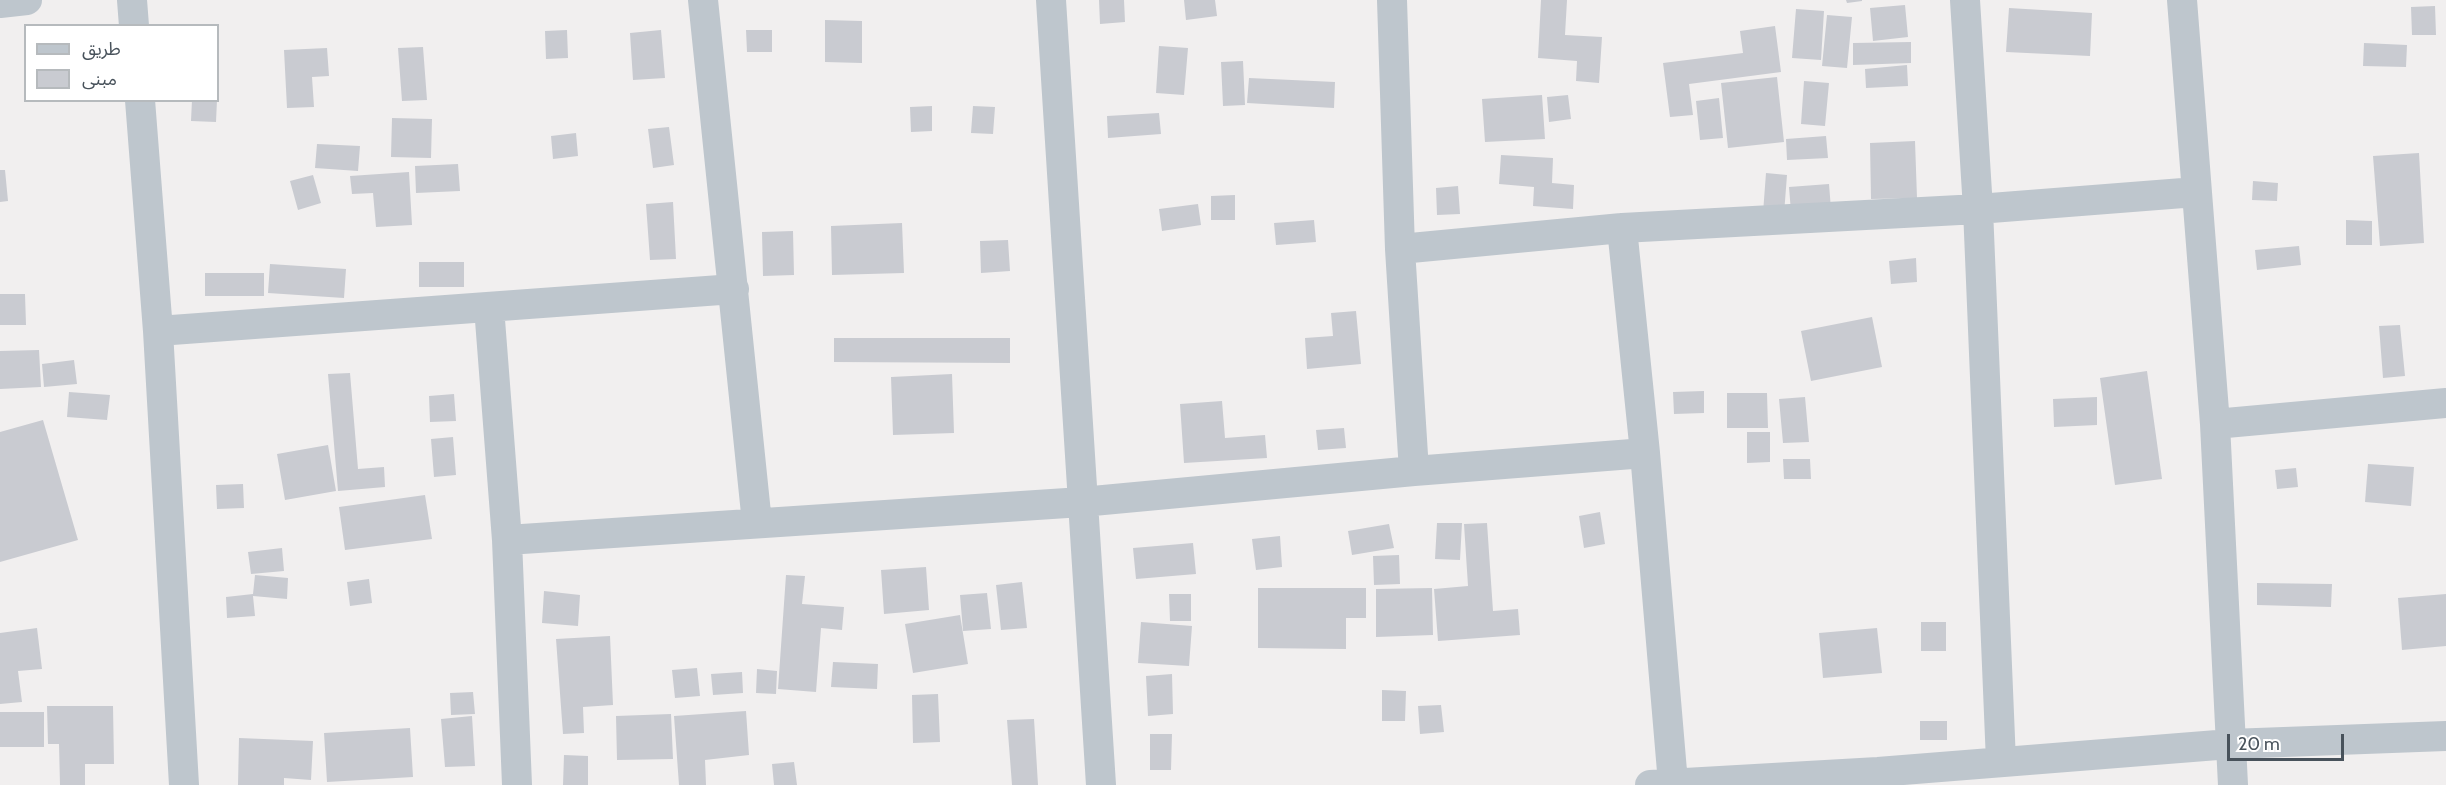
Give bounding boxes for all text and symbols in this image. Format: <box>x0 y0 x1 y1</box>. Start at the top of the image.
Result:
legend <box>24 24 219 102</box>
text: طريق <box>82 38 121 60</box>
text: مبنى <box>82 68 117 90</box>
scale bar <box>2230 722 2347 760</box>
text: 20 m <box>2238 733 2280 755</box>

